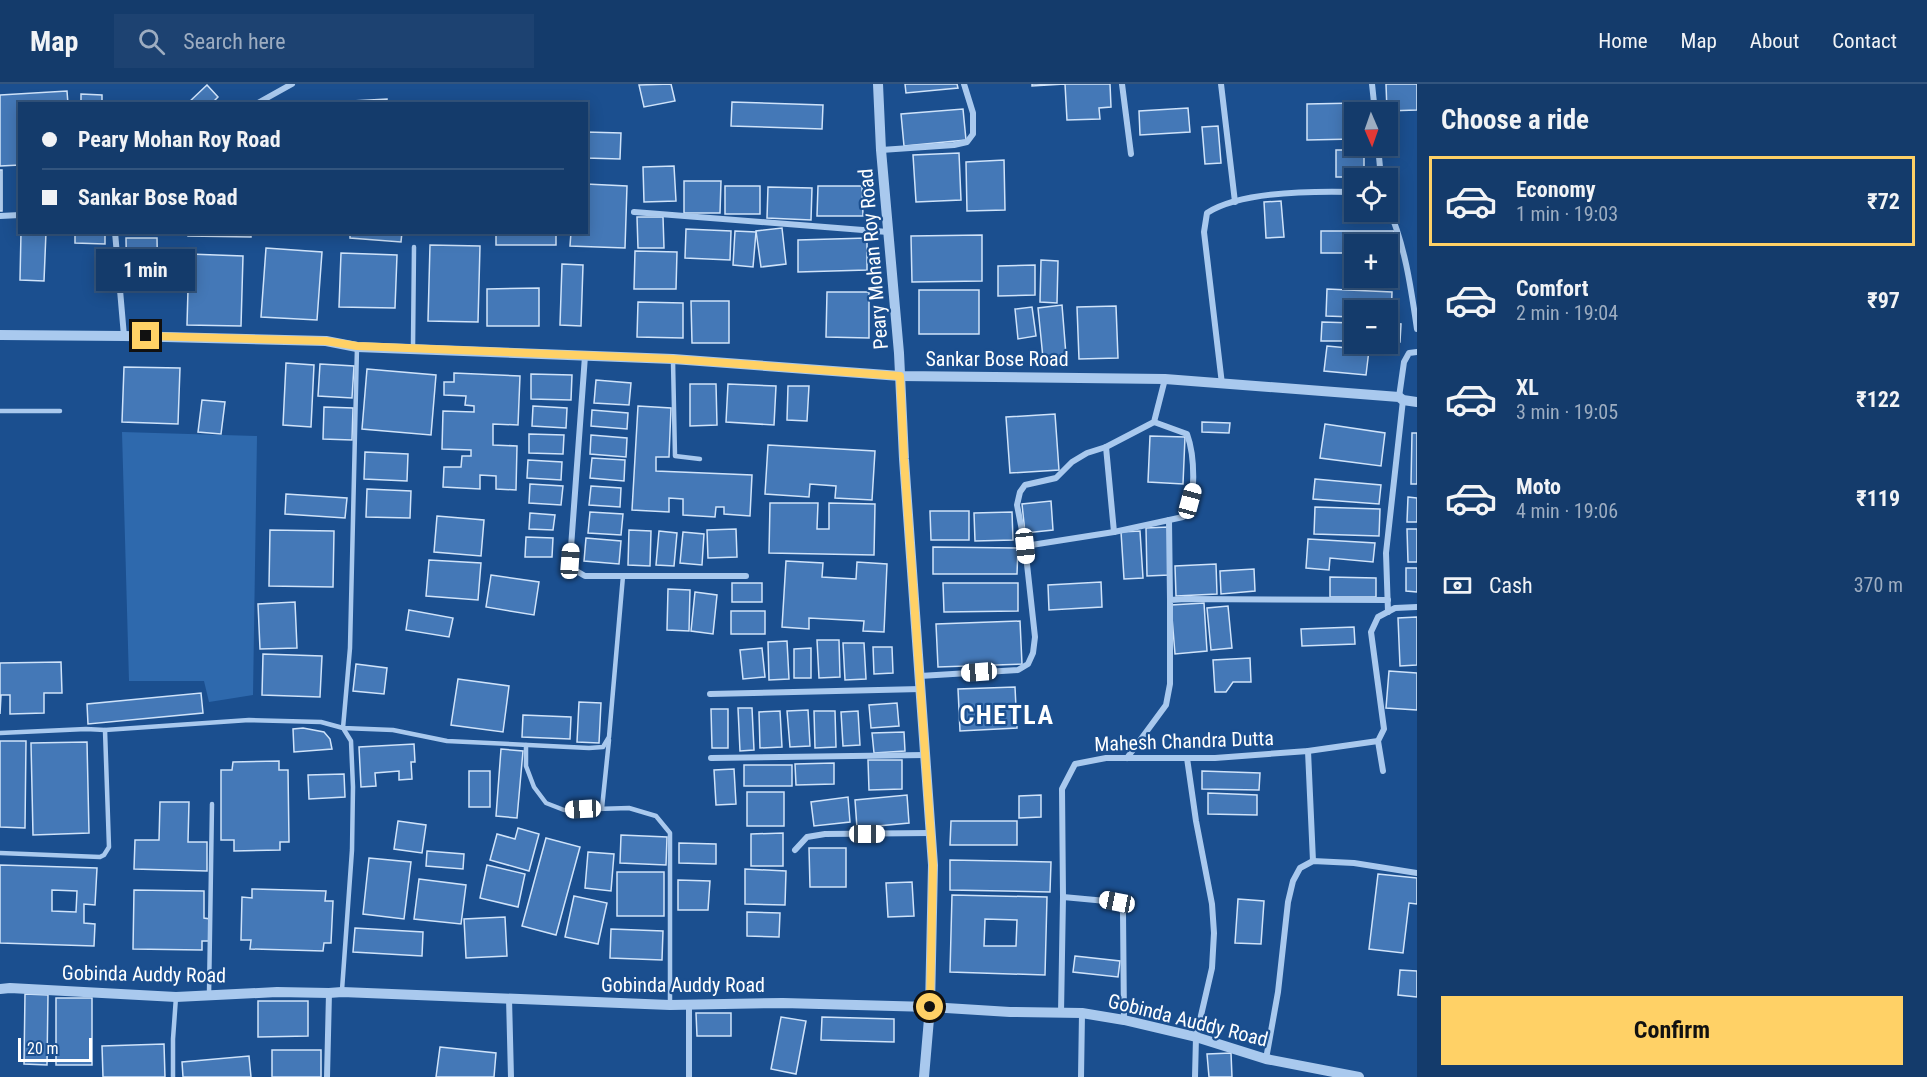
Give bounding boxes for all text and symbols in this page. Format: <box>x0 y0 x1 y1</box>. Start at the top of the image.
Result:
search box <box>114 14 534 68</box>
text: Map <box>30 25 78 58</box>
icon: search <box>135 25 168 58</box>
text: Search here <box>183 29 286 54</box>
text: Home <box>1598 29 1648 53</box>
text: Map <box>1681 29 1717 53</box>
text: About <box>1750 29 1799 53</box>
text: Contact <box>1832 29 1897 53</box>
north arrow <box>1344 102 1398 156</box>
map controls <box>1344 102 1398 354</box>
text: Choose a ride <box>1441 104 1589 136</box>
text: Peary Mohan Roy Road <box>78 127 281 152</box>
street label: Peary Mohan Roy Road <box>853 168 893 350</box>
button: locate <box>1344 168 1398 222</box>
icon: car <box>1444 174 1498 228</box>
text: Economy <box>1516 177 1596 202</box>
text: Sankar Bose Road <box>78 185 238 210</box>
text: ₹72 <box>1867 189 1900 214</box>
text: 1 min · 19:03 <box>1516 202 1618 226</box>
button: + <box>1344 234 1398 288</box>
callout: 1 min <box>96 249 195 291</box>
text: 1 min <box>123 258 168 282</box>
icon: car <box>1444 273 1498 327</box>
text: Comfort <box>1516 276 1589 301</box>
text: ₹97 <box>1867 288 1900 313</box>
button: − <box>1344 300 1398 354</box>
text: 2 min · 19:04 <box>1516 301 1618 325</box>
route end <box>132 322 159 349</box>
street label: Sankar Bose Road <box>925 347 1069 371</box>
icon: car <box>1444 372 1498 426</box>
text: XL <box>1516 375 1539 400</box>
text: ₹122 <box>1856 387 1900 412</box>
text: 3 min · 19:05 <box>1516 400 1618 424</box>
icon: car <box>1444 471 1498 525</box>
text: Moto <box>1516 474 1561 499</box>
car <box>1177 481 1203 521</box>
text: ₹119 <box>1856 486 1900 511</box>
text: 4 min · 19:06 <box>1516 499 1618 523</box>
car <box>1014 527 1036 565</box>
car <box>560 542 580 580</box>
icon: cash <box>1441 569 1474 602</box>
text: Cash <box>1489 573 1533 598</box>
text: 370 m <box>1854 573 1903 597</box>
car <box>960 662 998 682</box>
district label: CHETLA <box>959 700 1055 730</box>
street label: Mahesh Chandra Dutta <box>1094 726 1274 756</box>
car <box>565 799 601 819</box>
car <box>849 825 885 843</box>
car <box>1098 890 1136 914</box>
street label: Gobinda Auddy Road <box>62 961 226 987</box>
street label: Gobinda Auddy Road <box>601 973 765 997</box>
street label: Gobinda Auddy Road <box>1105 989 1271 1051</box>
route start <box>916 993 943 1020</box>
button: Confirm <box>1441 996 1903 1065</box>
scale bar <box>18 1035 92 1062</box>
text: 20 m <box>27 1039 59 1058</box>

